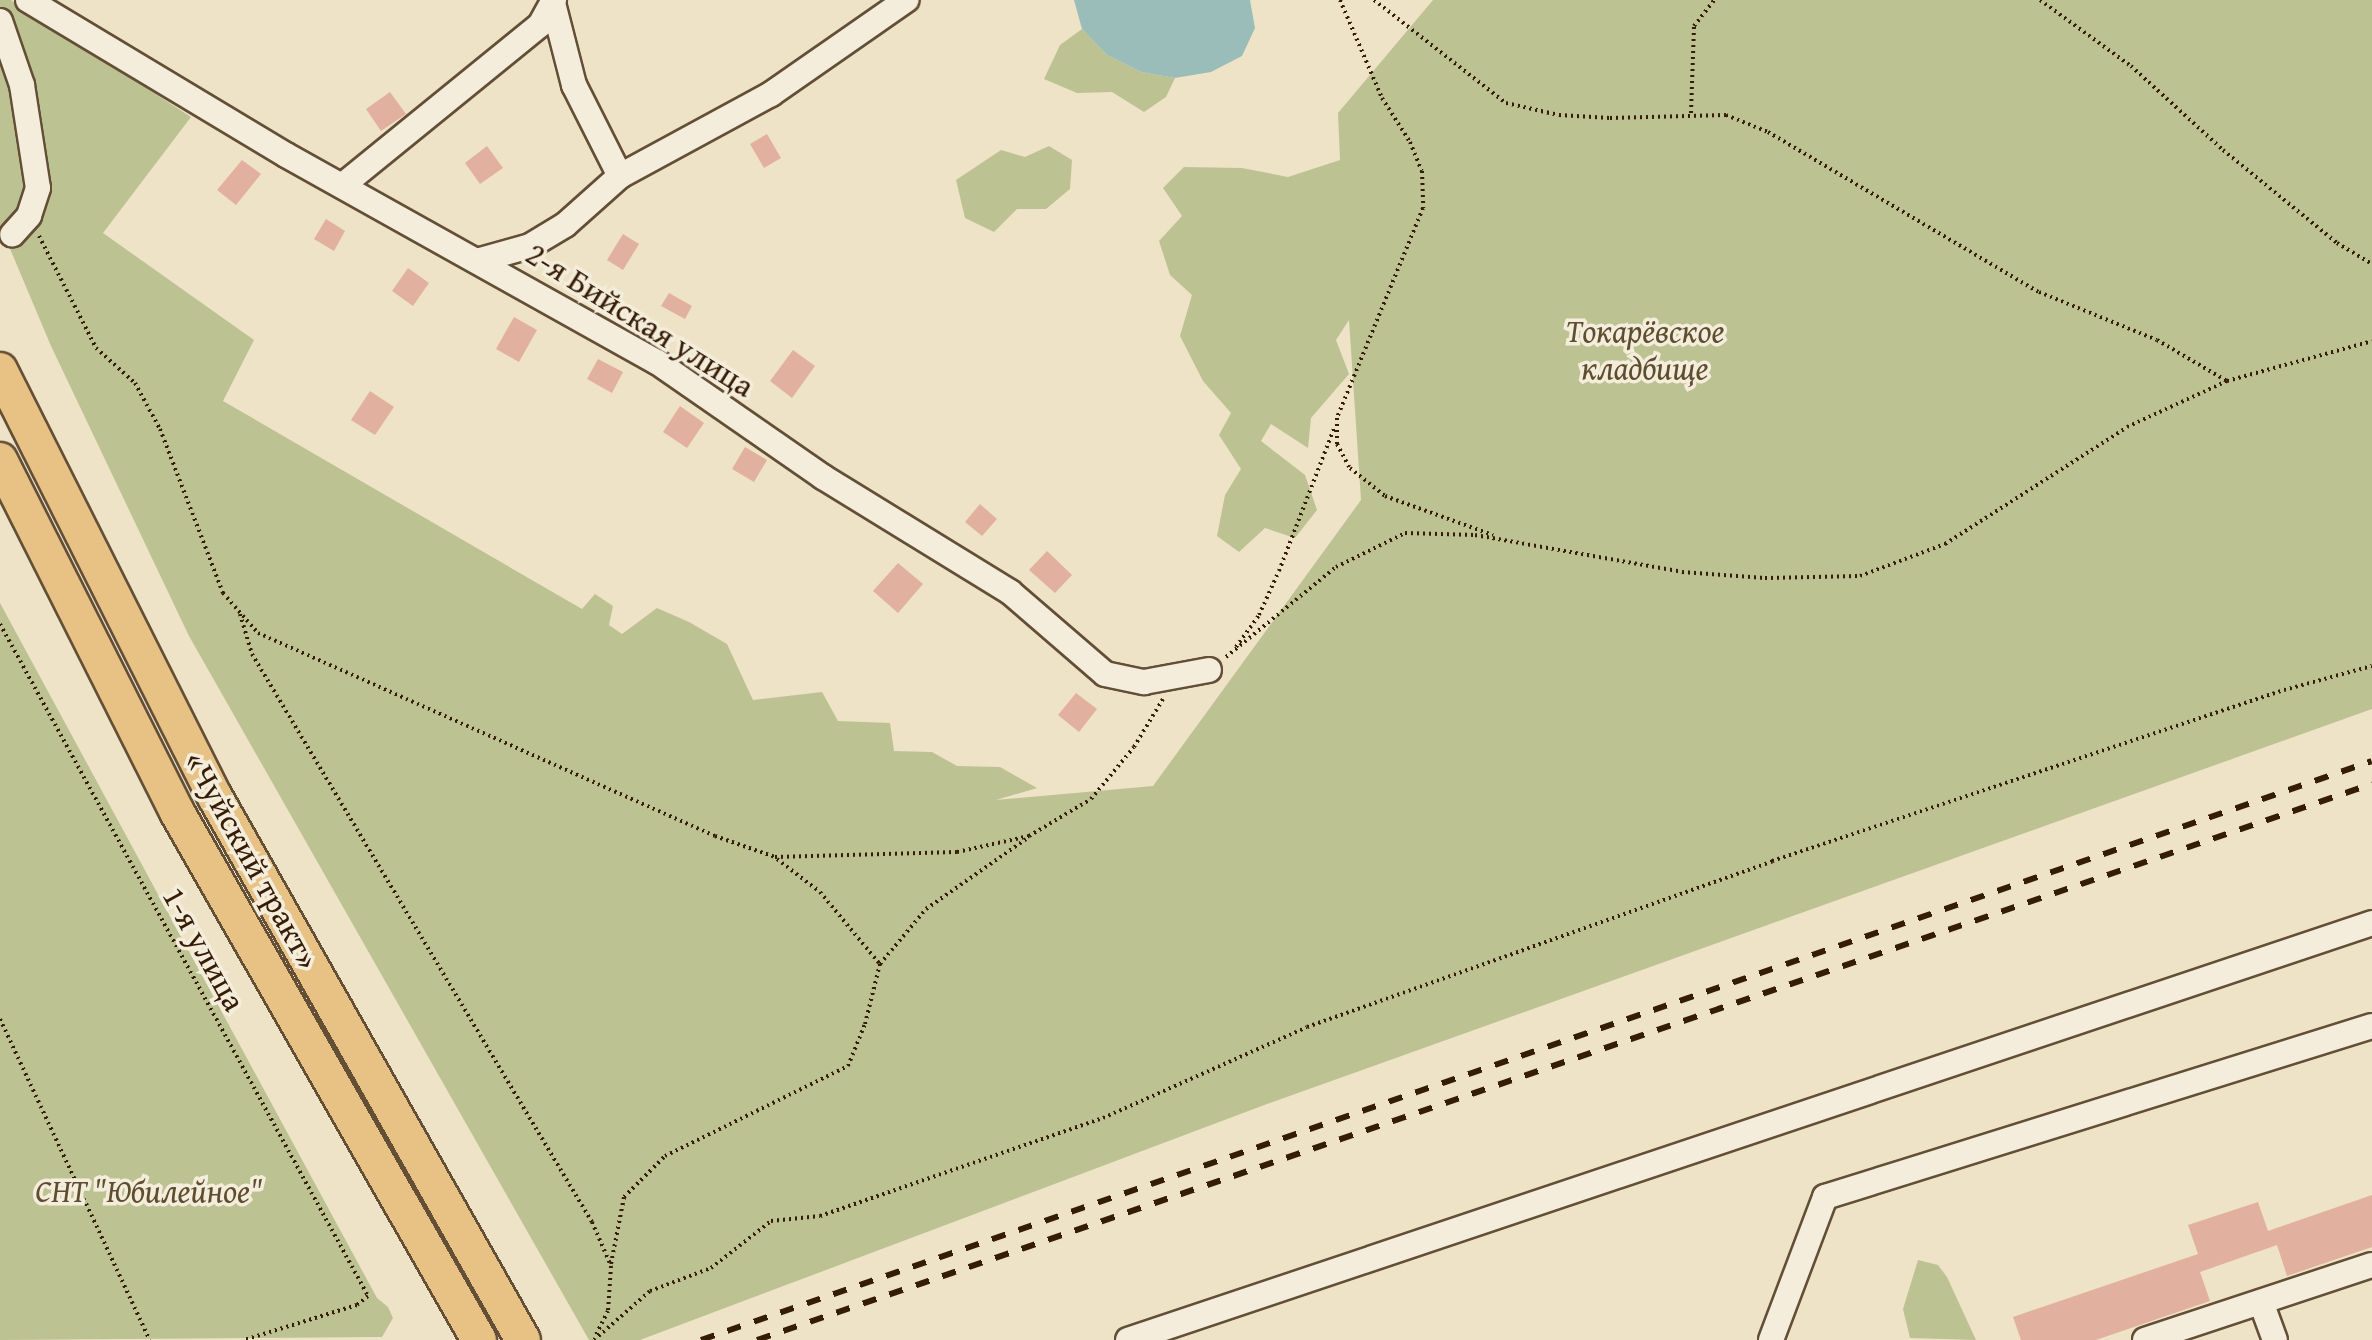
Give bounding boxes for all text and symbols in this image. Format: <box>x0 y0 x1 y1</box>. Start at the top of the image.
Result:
street label: 2-я Бийская улица <box>519 234 761 406</box>
park label: Токарёвское кладбище <box>1566 313 1724 388</box>
street label: «Чуйский тракт» <box>176 745 328 975</box>
street label: 1-я улица <box>154 880 254 1018</box>
park label: СНТ "Юбилейное" <box>35 1172 263 1210</box>

